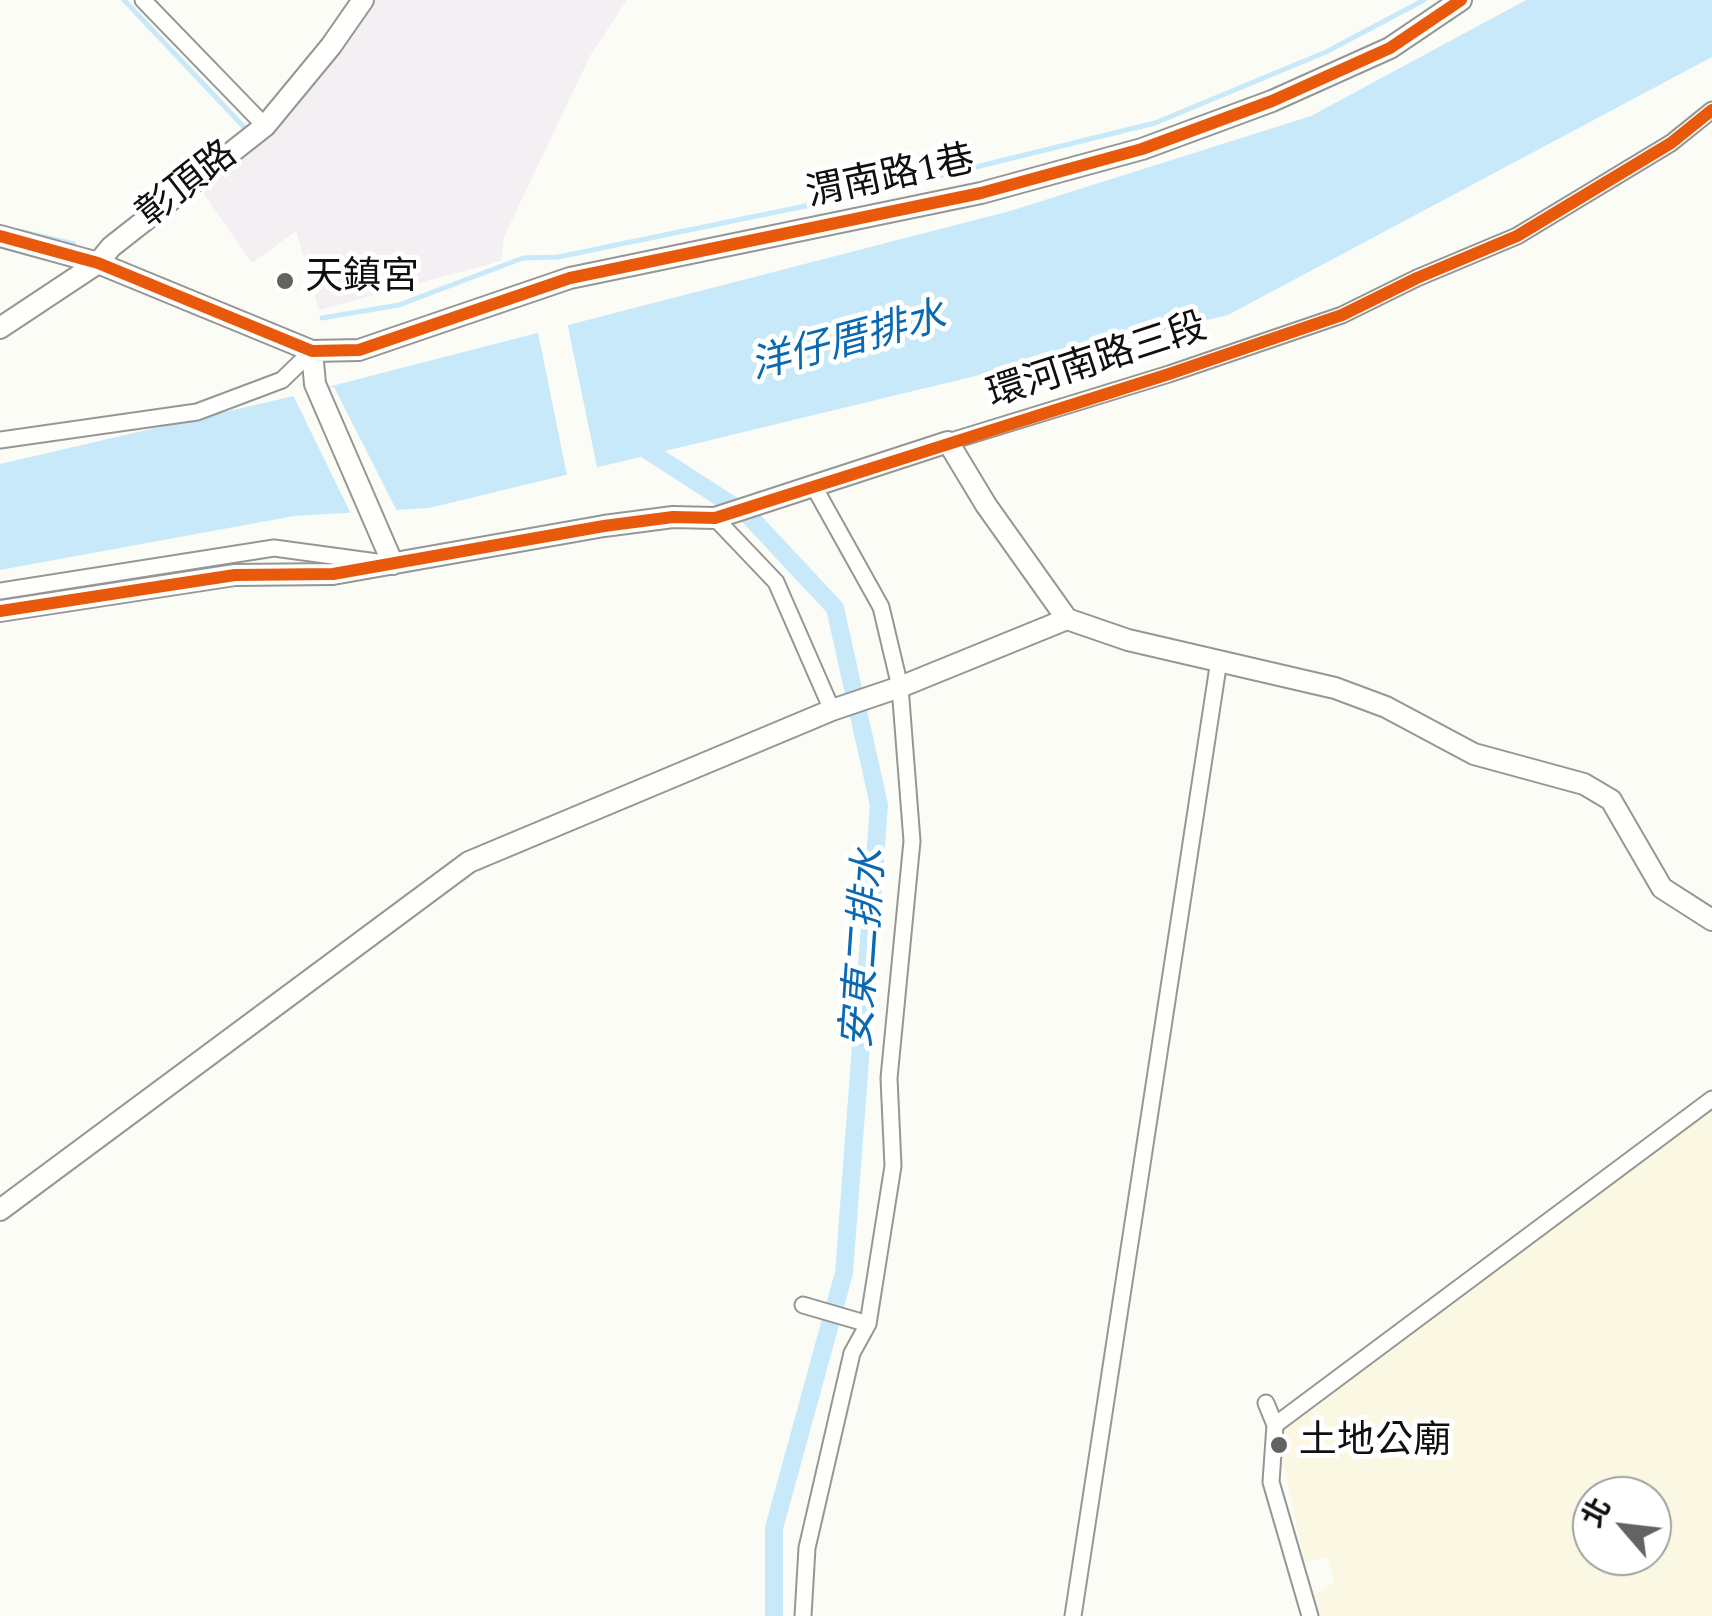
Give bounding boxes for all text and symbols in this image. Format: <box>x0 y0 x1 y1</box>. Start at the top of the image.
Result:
street label: 彰頂路 <box>130 134 248 240</box>
street label: 渭南路1巷 <box>803 140 979 220</box>
place label: 天鎮宮 <box>305 258 419 304</box>
marker: 天鎮宮 <box>274 270 296 292</box>
water label: 洋仔厝排水 <box>746 296 952 394</box>
street label: 環河南路三段 <box>983 307 1213 421</box>
water label: 安東二排水 <box>837 848 899 1050</box>
place label: 土地公廟 <box>1299 1422 1451 1468</box>
marker: 土地公廟 <box>1268 1434 1290 1456</box>
north arrow <box>1572 1476 1672 1576</box>
text: 北 <box>1571 1490 1622 1535</box>

